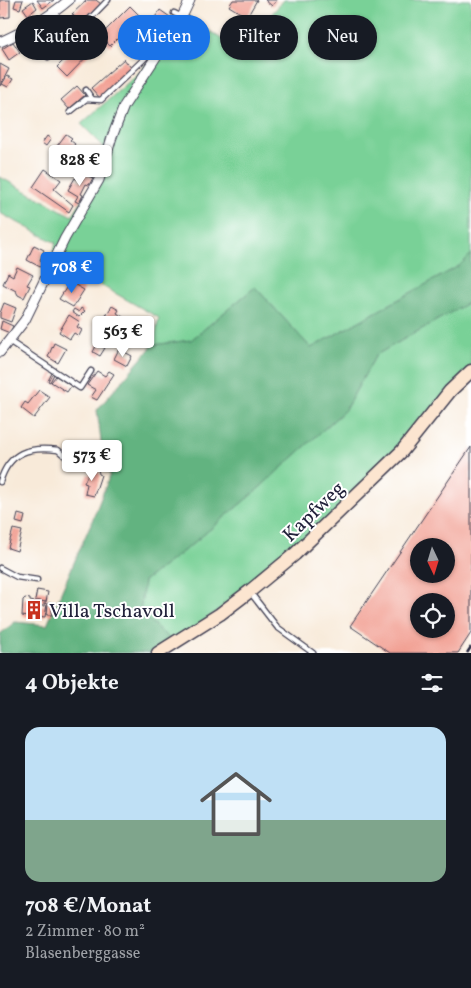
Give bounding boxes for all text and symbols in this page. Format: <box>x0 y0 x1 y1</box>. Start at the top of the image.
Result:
chip: Kaufen <box>15 15 108 60</box>
chip: Mieten <box>118 15 210 60</box>
chip: Filter <box>220 15 298 60</box>
chip: Neu <box>308 15 377 60</box>
pin: 828 € <box>45 144 115 187</box>
text: 828 € <box>60 150 100 172</box>
pin: 708 € <box>37 252 107 294</box>
text: 708 € <box>52 257 92 279</box>
pin: 563 € <box>88 316 158 358</box>
text: 563 € <box>103 321 143 343</box>
pin: 573 € <box>57 440 127 482</box>
text: 573 € <box>73 445 111 467</box>
street label: Kapfweg <box>277 476 352 549</box>
north arrow <box>410 538 455 582</box>
map controls <box>410 538 455 638</box>
button: locate <box>410 593 455 638</box>
place label: Villa Tschavoll <box>49 598 175 626</box>
building icon: Villa Tschavoll <box>23 599 45 621</box>
text: 4 Objekte <box>25 669 119 698</box>
icon: filters <box>418 669 446 697</box>
icon: home <box>191 759 281 849</box>
text: 708 €/Monat <box>25 892 151 921</box>
text: 2 Zimmer · 80 m² <box>25 921 145 943</box>
text: Blasenberggasse <box>25 943 140 965</box>

